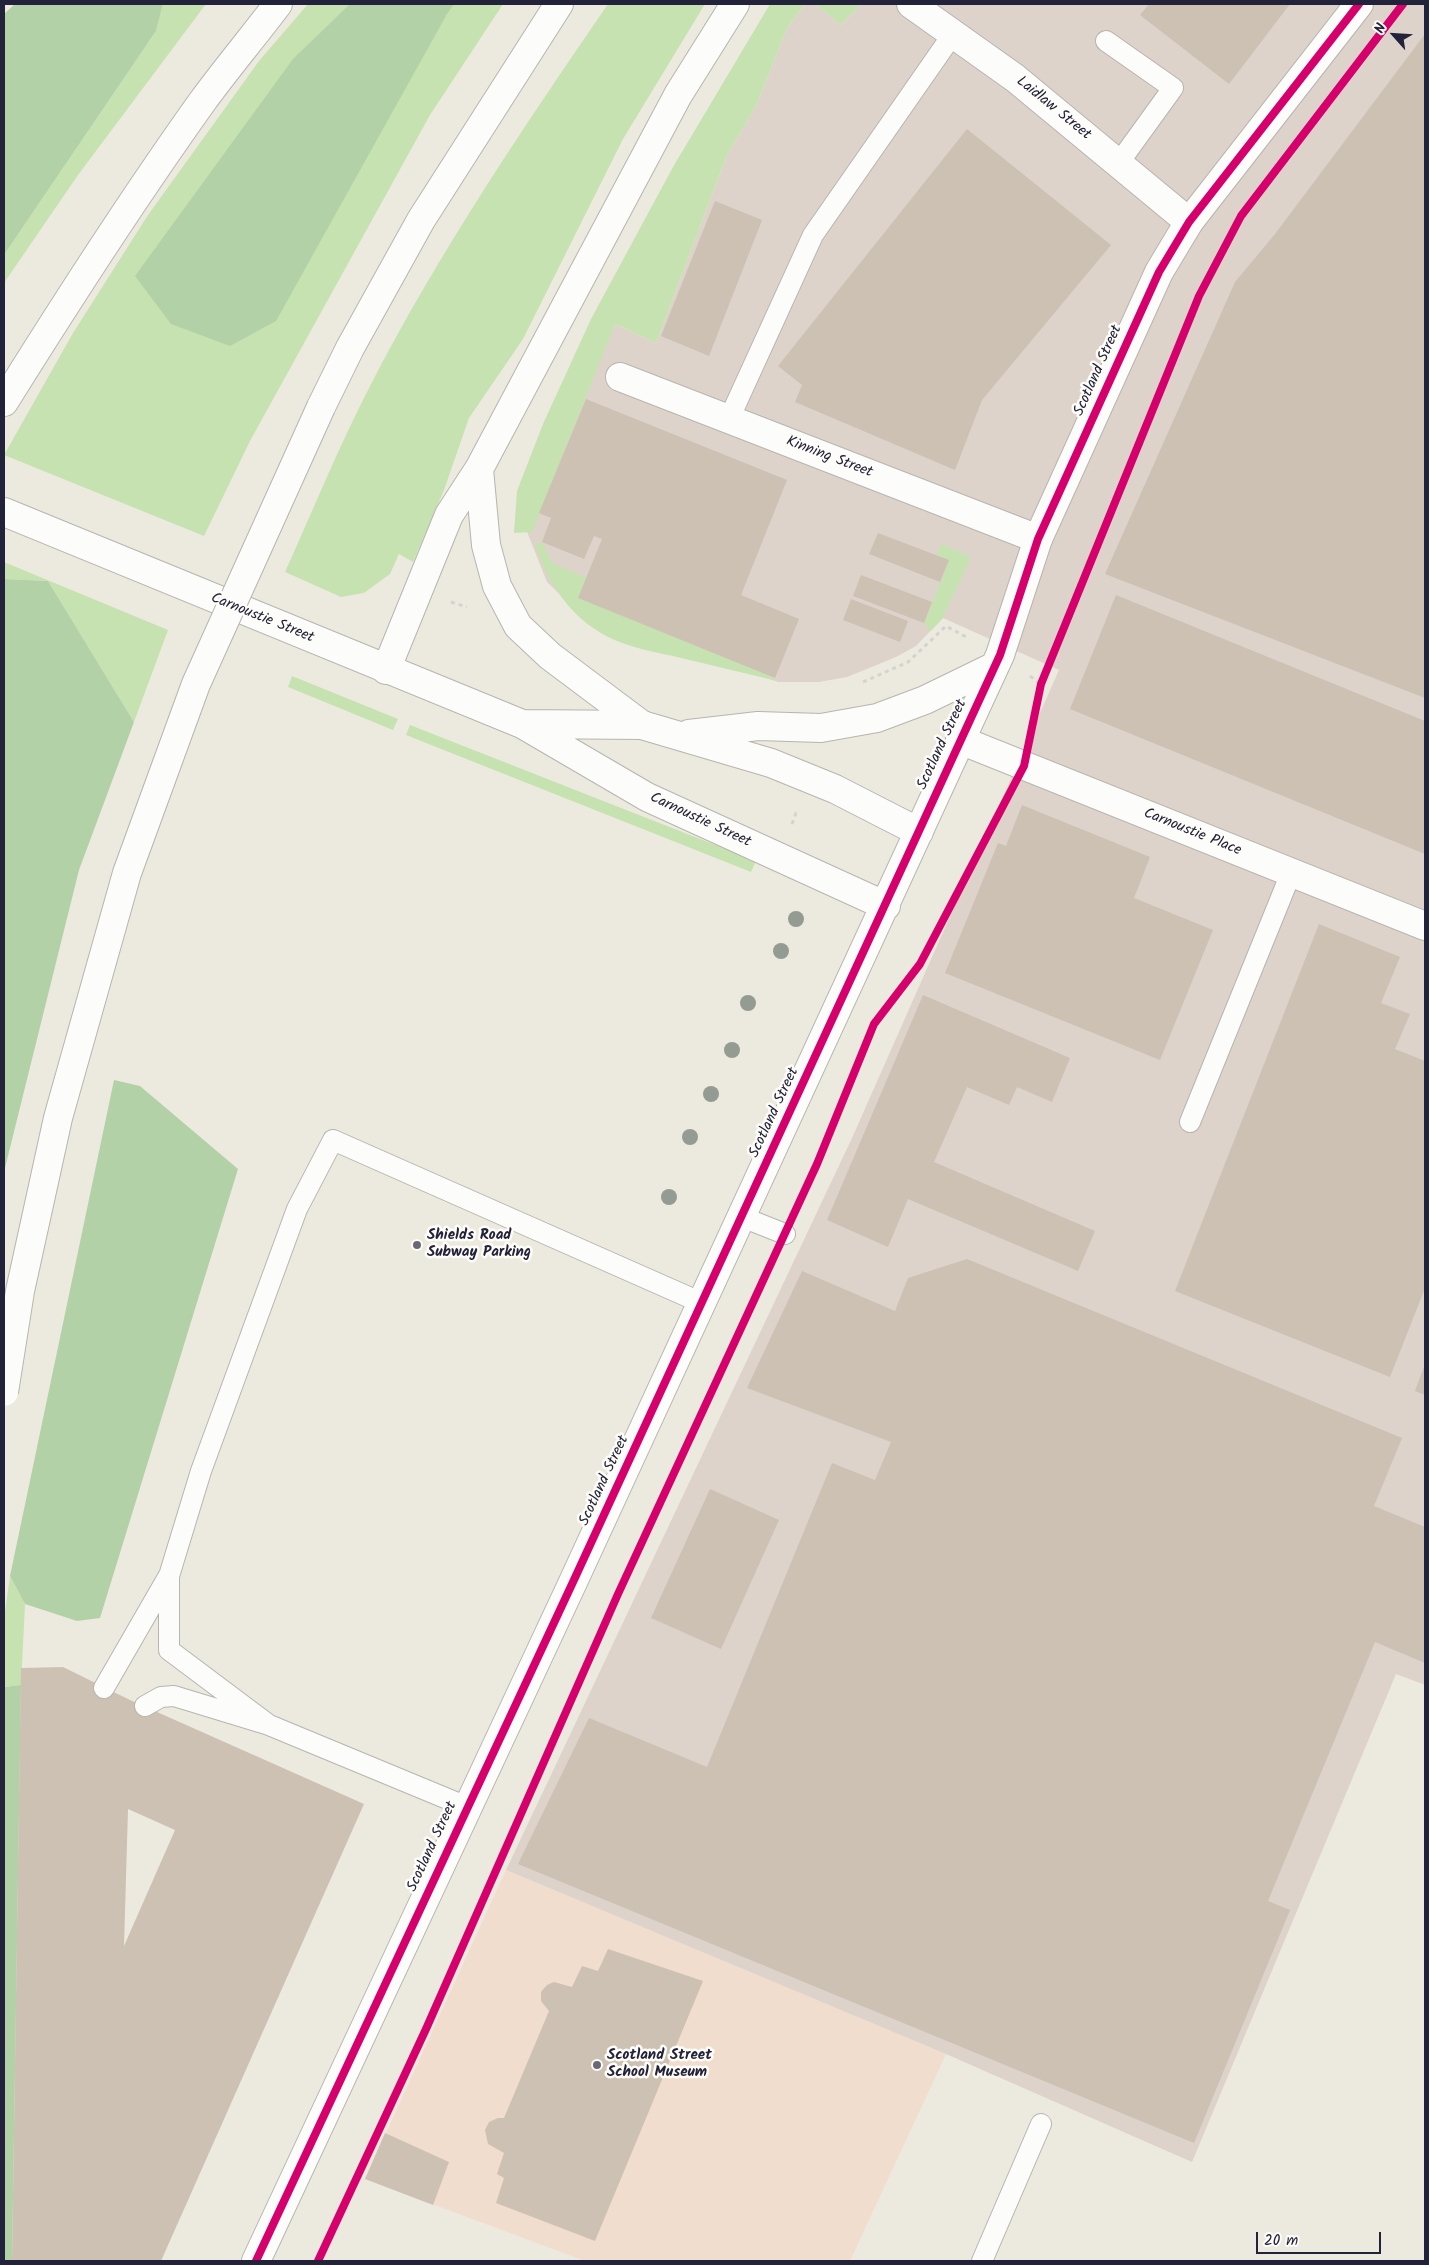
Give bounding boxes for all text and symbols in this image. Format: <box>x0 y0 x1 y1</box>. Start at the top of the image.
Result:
north arrow <box>1369 10 1419 60</box>
text: N <box>1369 20 1392 37</box>
street label: Laidlaw Street <box>1012 73 1094 145</box>
street label: Scotland Street <box>1071 323 1127 419</box>
street label: Kinning Street <box>783 433 875 483</box>
street label: Carnoustie Street <box>208 590 316 648</box>
street label: Scotland Street <box>914 697 972 793</box>
street label: Carnoustie Street <box>647 790 753 852</box>
street label: Carnoustie Place <box>1141 805 1243 861</box>
street label: Scotland Street <box>746 1065 804 1161</box>
place label: Shields Road Subway Parking <box>427 1227 531 1262</box>
marker: Shields Road Subway Parking <box>411 1239 423 1251</box>
street label: Scotland Street <box>576 1433 634 1529</box>
street label: Scotland Street <box>404 1799 462 1895</box>
place label: Scotland Street School Museum <box>607 2047 712 2082</box>
marker: Scotland Street School Museum <box>591 2059 603 2071</box>
scale bar <box>1259 2222 1384 2254</box>
text: 20 m <box>1264 2229 1298 2253</box>

